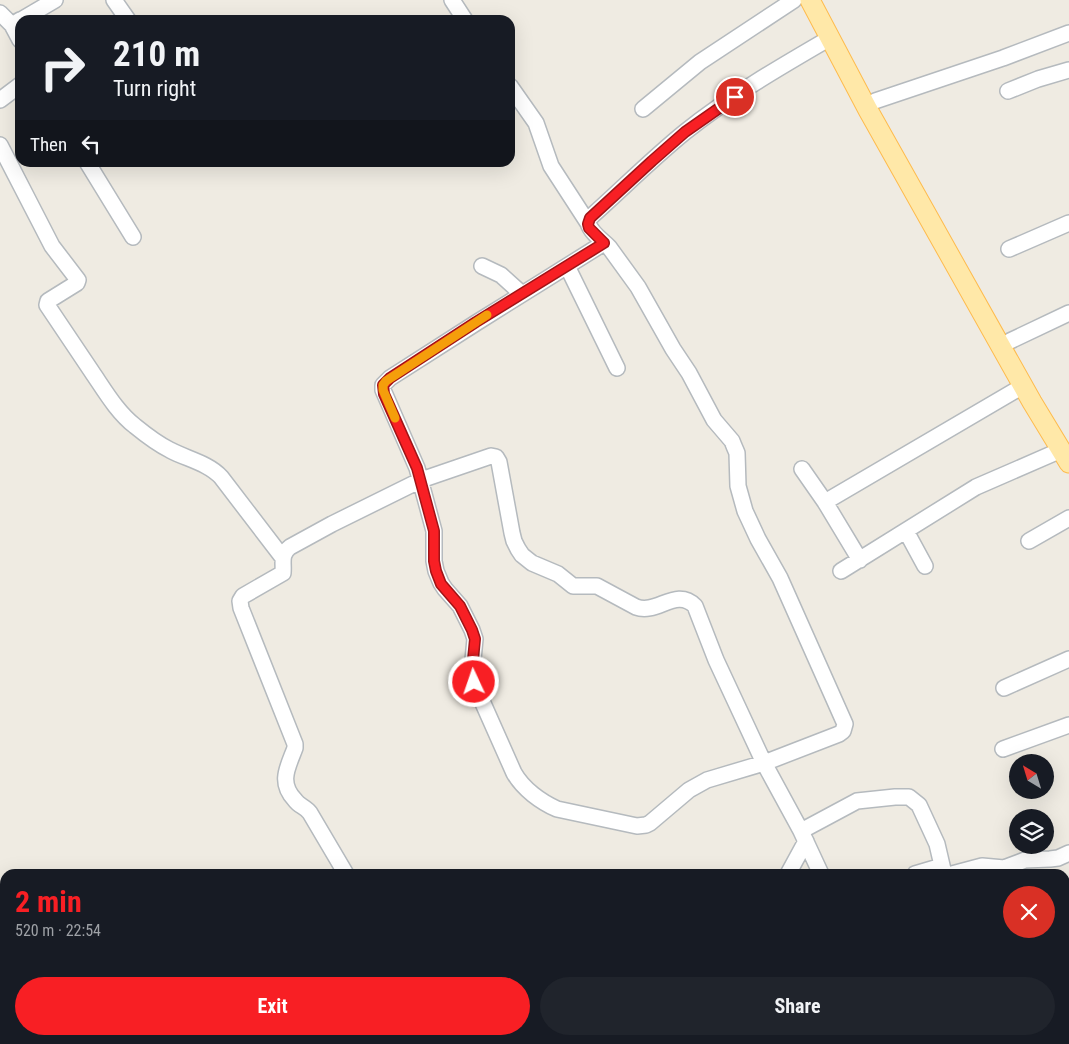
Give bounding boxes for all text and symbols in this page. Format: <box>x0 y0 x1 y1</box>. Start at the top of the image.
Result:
text: 210 m <box>113 34 200 75</box>
icon: right <box>30 35 95 100</box>
text: Turn right <box>113 76 196 101</box>
pin <box>714 76 756 118</box>
icon: arrive <box>721 83 749 111</box>
icon: left <box>77 130 105 158</box>
text: Then <box>30 133 67 156</box>
position arrow <box>447 655 499 707</box>
north arrow <box>1009 754 1054 799</box>
map controls <box>1009 754 1054 854</box>
button: layers <box>1009 809 1054 854</box>
text: 2 min <box>15 884 82 919</box>
button: close <box>1003 886 1055 938</box>
text: 520 m · 22:54 <box>15 921 101 940</box>
button: Exit <box>15 977 530 1035</box>
button: Share <box>540 977 1055 1035</box>

